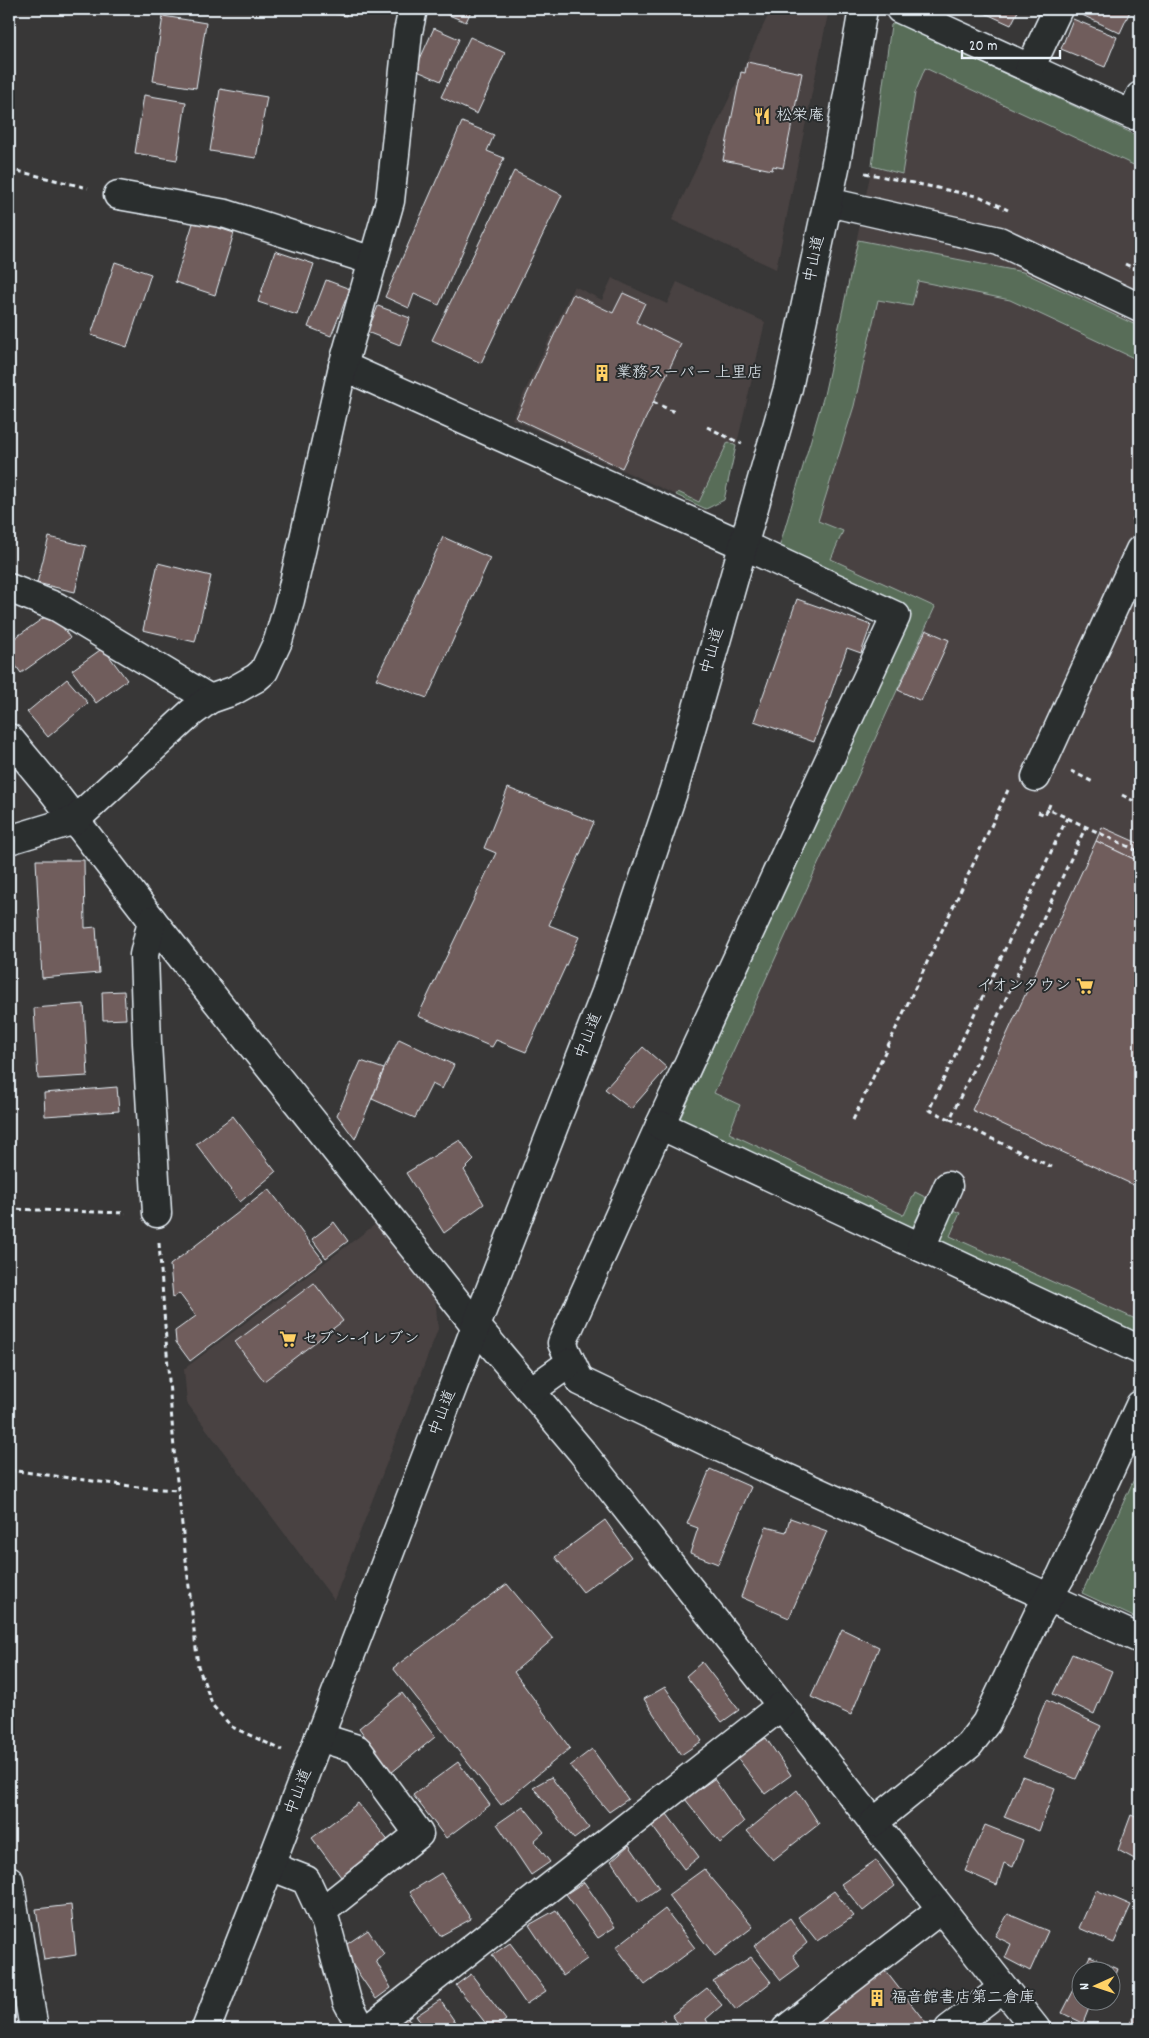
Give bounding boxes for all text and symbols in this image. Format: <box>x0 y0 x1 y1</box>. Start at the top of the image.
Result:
scale bar <box>962 28 1059 60</box>
text: 20 m <box>969 36 997 58</box>
place label: 松栄庵 <box>776 105 824 128</box>
restaurant icon: 松栄庵 <box>752 106 772 126</box>
street label: 中山道 <box>799 233 831 285</box>
place label: 業務スーパー 上里店 <box>616 362 763 385</box>
building icon: 業務スーパー 上里店 <box>592 363 612 383</box>
street label: 中山道 <box>695 625 731 677</box>
place label: イオンタウン <box>976 975 1071 998</box>
supermarket icon: イオンタウン <box>1075 976 1095 996</box>
street label: 中山道 <box>570 1009 608 1063</box>
place label: セブン-イレブン <box>302 1328 419 1351</box>
supermarket icon: セブン-イレブン <box>278 1329 298 1349</box>
street label: 中山道 <box>424 1386 462 1440</box>
street label: 中山道 <box>280 1765 318 1819</box>
north arrow <box>1072 1960 1122 2010</box>
text: N <box>1075 1983 1095 1991</box>
place label: 福音館書店第二倉庫 <box>891 1987 1035 2010</box>
building icon: 福音館書店第二倉庫 <box>867 1988 887 2008</box>

